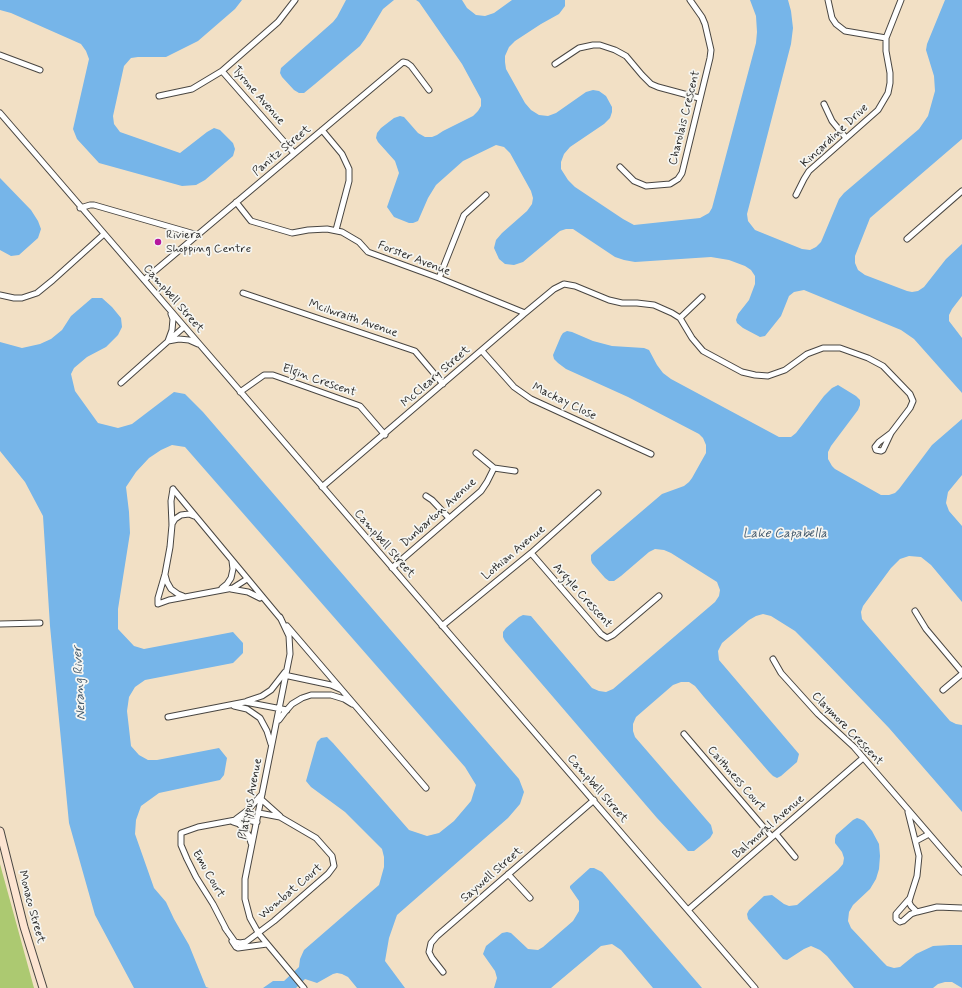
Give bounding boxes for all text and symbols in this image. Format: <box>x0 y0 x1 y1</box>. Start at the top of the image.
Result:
street label: Tyrone Avenue <box>229 64 287 128</box>
street label: Charolais Crescent <box>666 69 704 167</box>
street label: Kincardine Drive <box>798 101 872 171</box>
street label: Panitz Street <box>250 122 314 180</box>
place label: Riviera Shopping Centre <box>166 228 251 256</box>
marker: Riviera Shopping Centre <box>153 237 163 247</box>
street label: Forster Avenue <box>376 239 452 279</box>
street label: Campbell Street <box>139 262 207 336</box>
street label: Mcilwraith Avenue <box>306 297 400 341</box>
street label: McCleary Street <box>399 343 473 411</box>
street label: Elgin Crescent <box>280 362 358 400</box>
street label: Mackay Close <box>530 380 598 424</box>
street label: Dunbarton Avenue <box>398 475 480 551</box>
street label: Campbell Street <box>350 507 418 581</box>
street label: Lothian Avenue <box>479 522 549 584</box>
water label: Lake Capabella <box>743 526 827 542</box>
street label: Argyle Crescent <box>549 561 615 631</box>
water label: Nerang River <box>70 646 90 720</box>
street label: Claymore Crescent <box>808 689 886 769</box>
street label: Caithness Court <box>704 743 768 815</box>
street label: Campbell Street <box>563 752 631 826</box>
street label: Platypus Avenue <box>236 757 266 841</box>
street label: Balmoral Avenue <box>730 792 808 862</box>
street label: Saywell Street <box>458 844 526 906</box>
street label: Emu Court <box>189 848 227 900</box>
street label: Wombat Court <box>256 861 326 923</box>
street label: Monaco Street <box>14 869 48 945</box>

